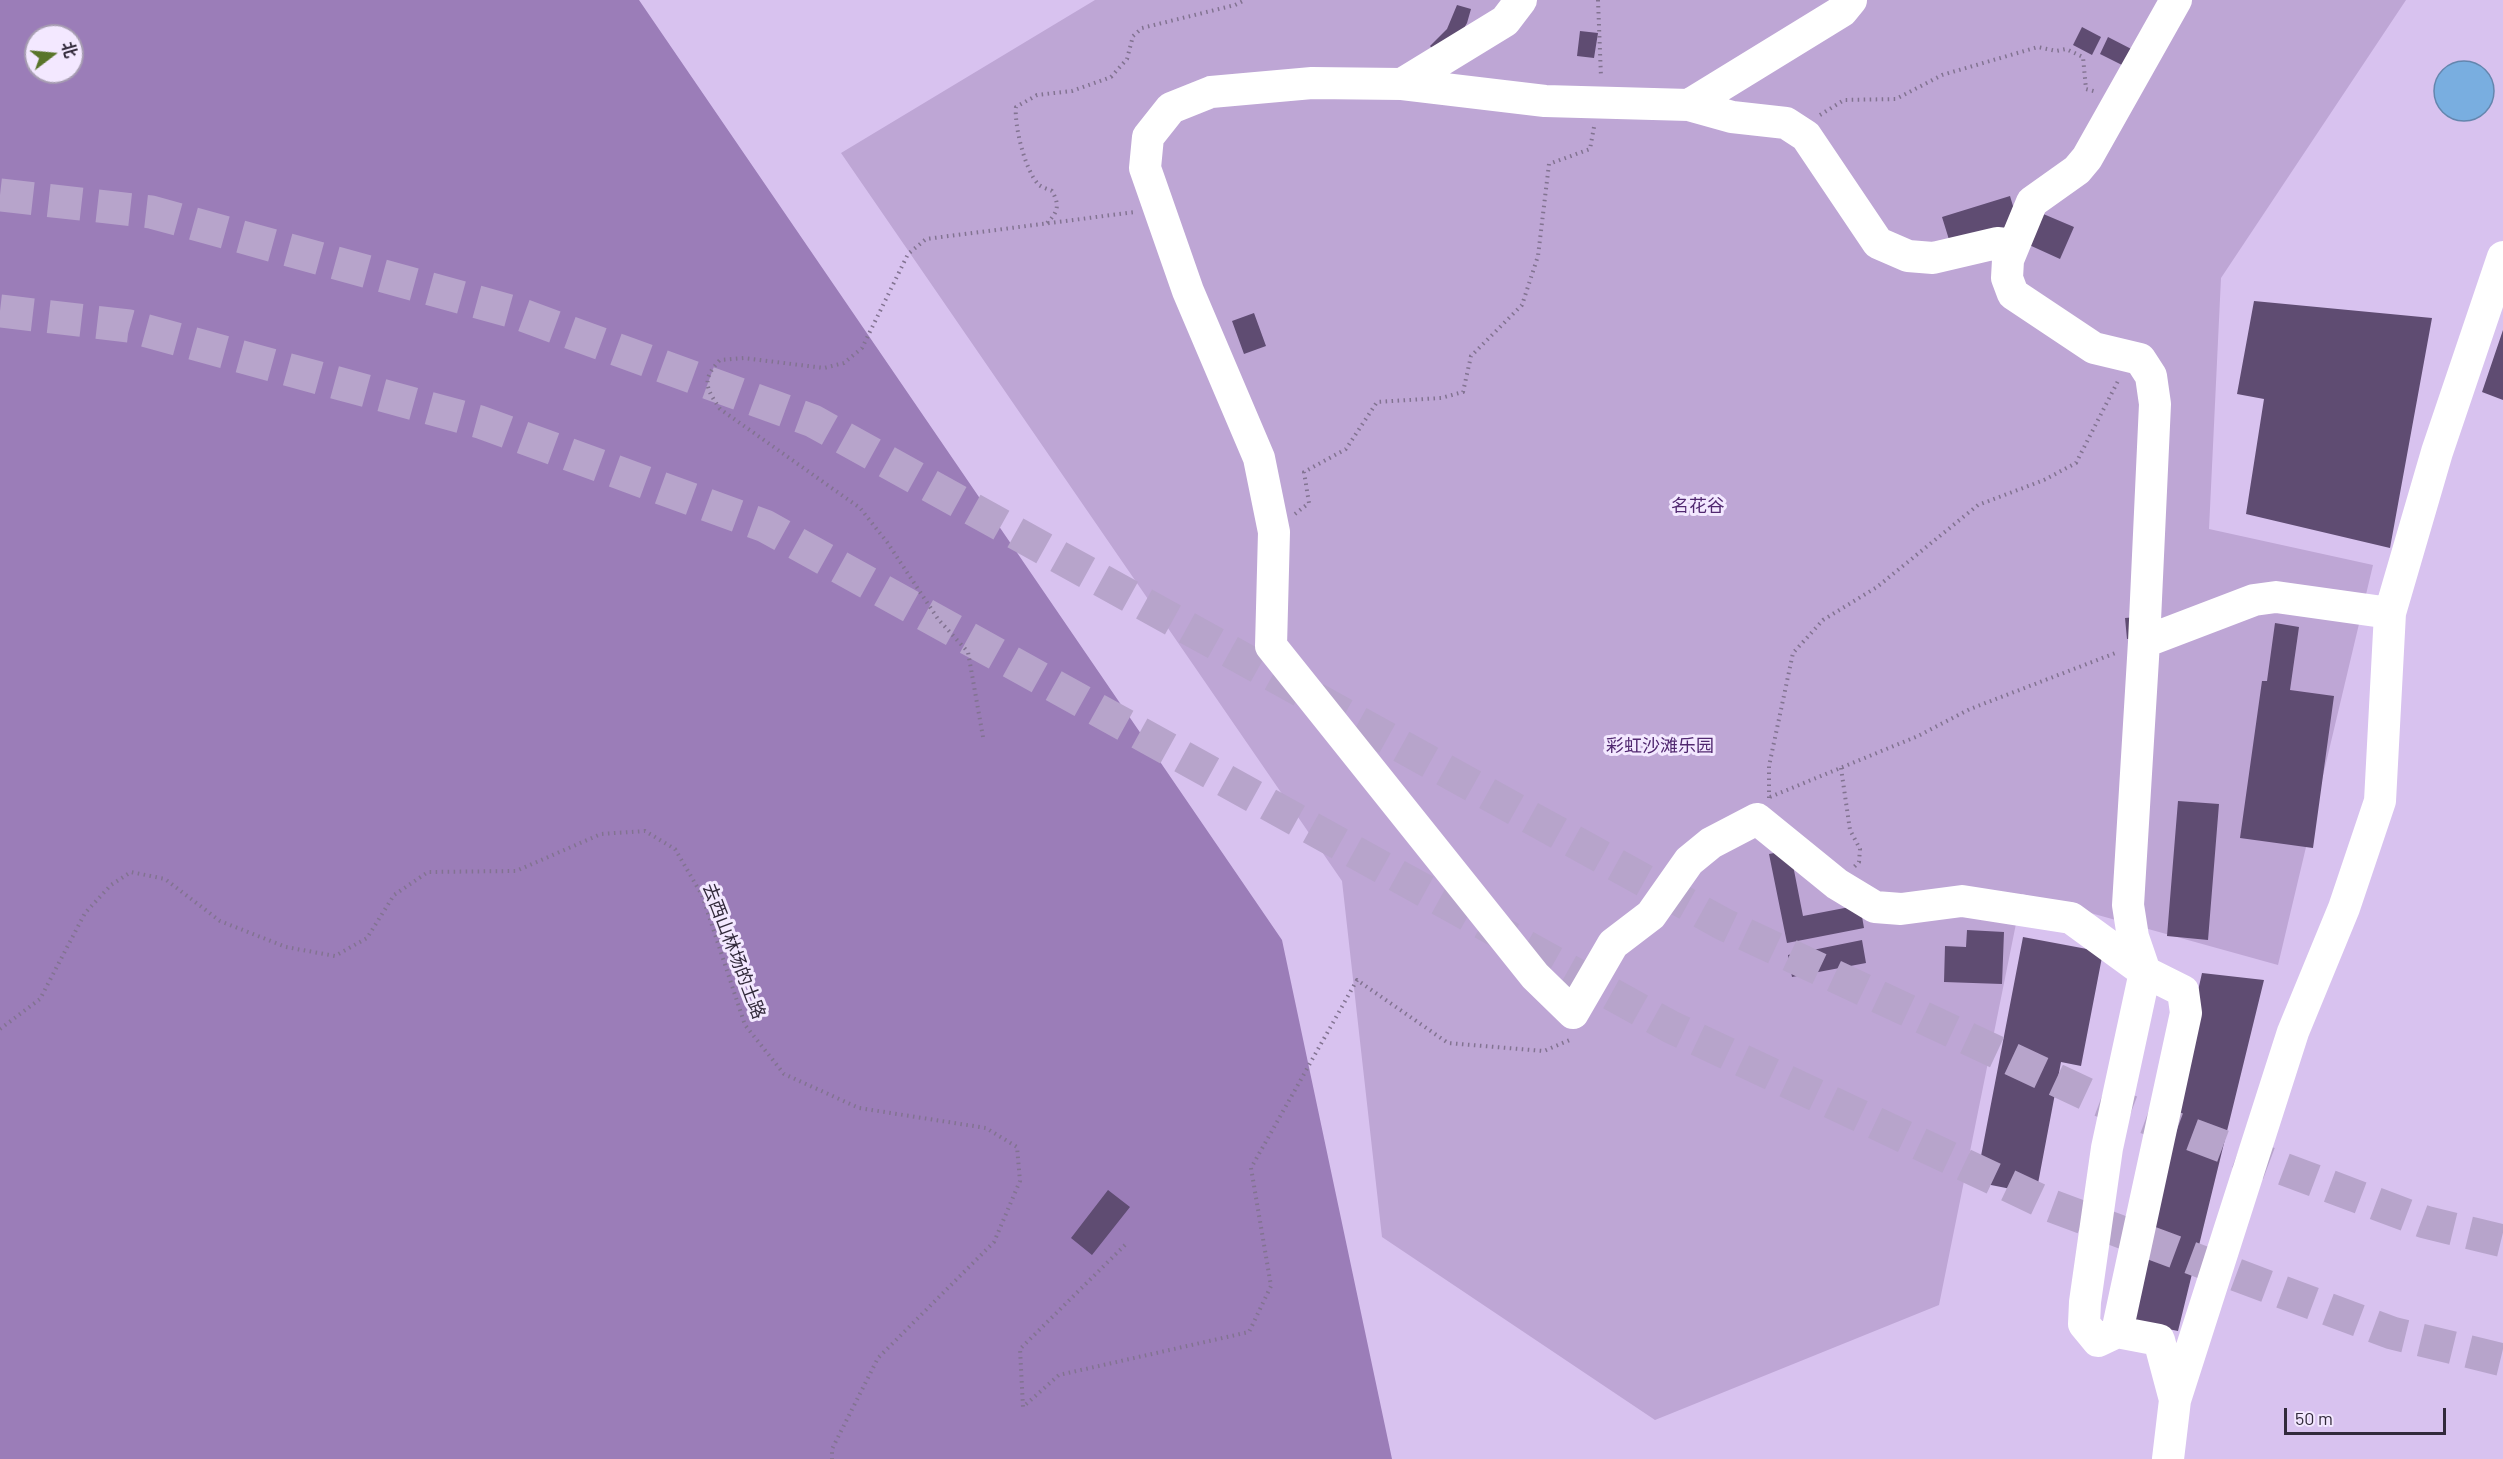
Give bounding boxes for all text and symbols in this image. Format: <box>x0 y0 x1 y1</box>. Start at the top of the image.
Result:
north arrow <box>24 24 84 84</box>
text: 北 <box>59 39 81 60</box>
park label: 名花谷 <box>1671 495 1725 517</box>
park label: 彩虹沙滩乐园 <box>1606 735 1714 757</box>
street label: 去西山林场的土路 <box>698 880 770 1022</box>
scale bar <box>2287 1396 2449 1434</box>
text: 50 m <box>2295 1407 2333 1429</box>

